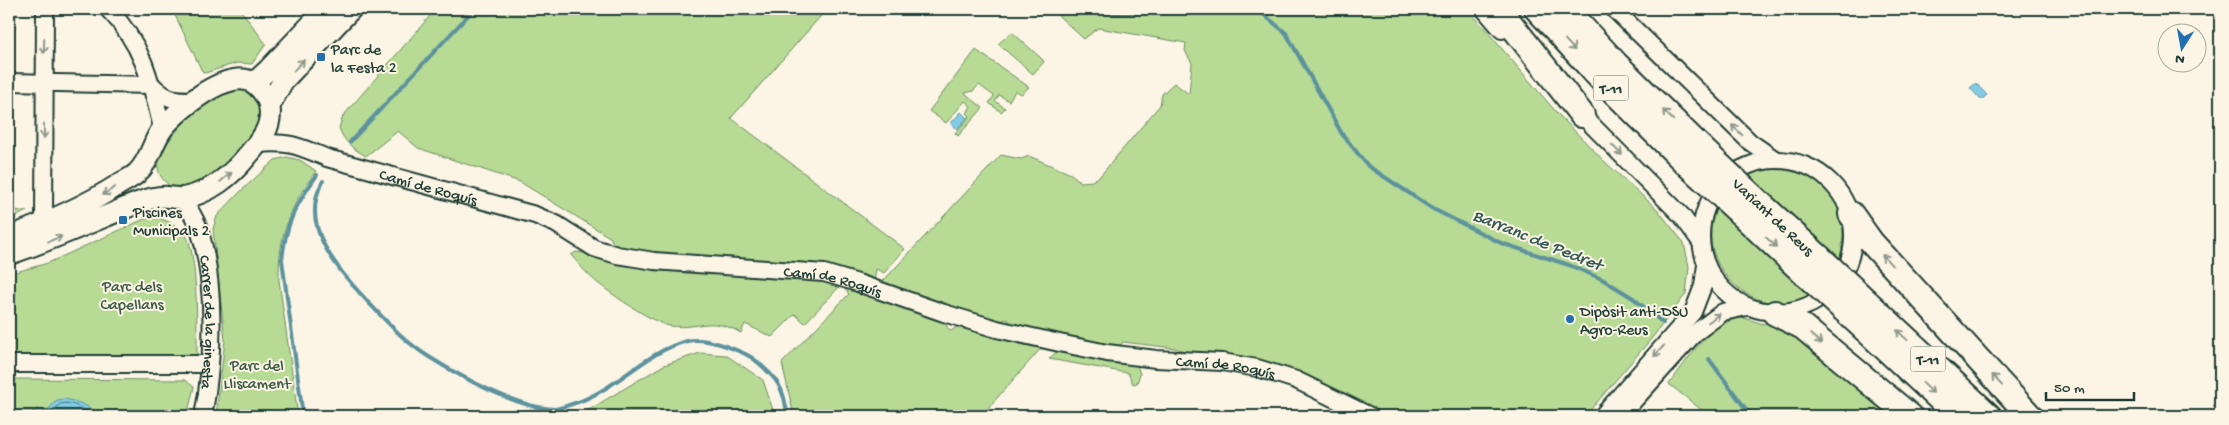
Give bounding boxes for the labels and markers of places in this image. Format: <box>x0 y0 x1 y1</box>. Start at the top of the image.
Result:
place label: Parc de la Festa 2 <box>330 42 397 79</box>
marker: Parc de la Festa 2 <box>315 51 327 63</box>
place label: Piscines Municipals 2 <box>132 205 210 242</box>
marker: Piscines Municipals 2 <box>117 214 129 226</box>
place label: Dipòsit anti-DSU Agro-Reus <box>1579 304 1688 341</box>
marker: Dipòsit anti-DSU Agro-Reus <box>1564 313 1576 325</box>

